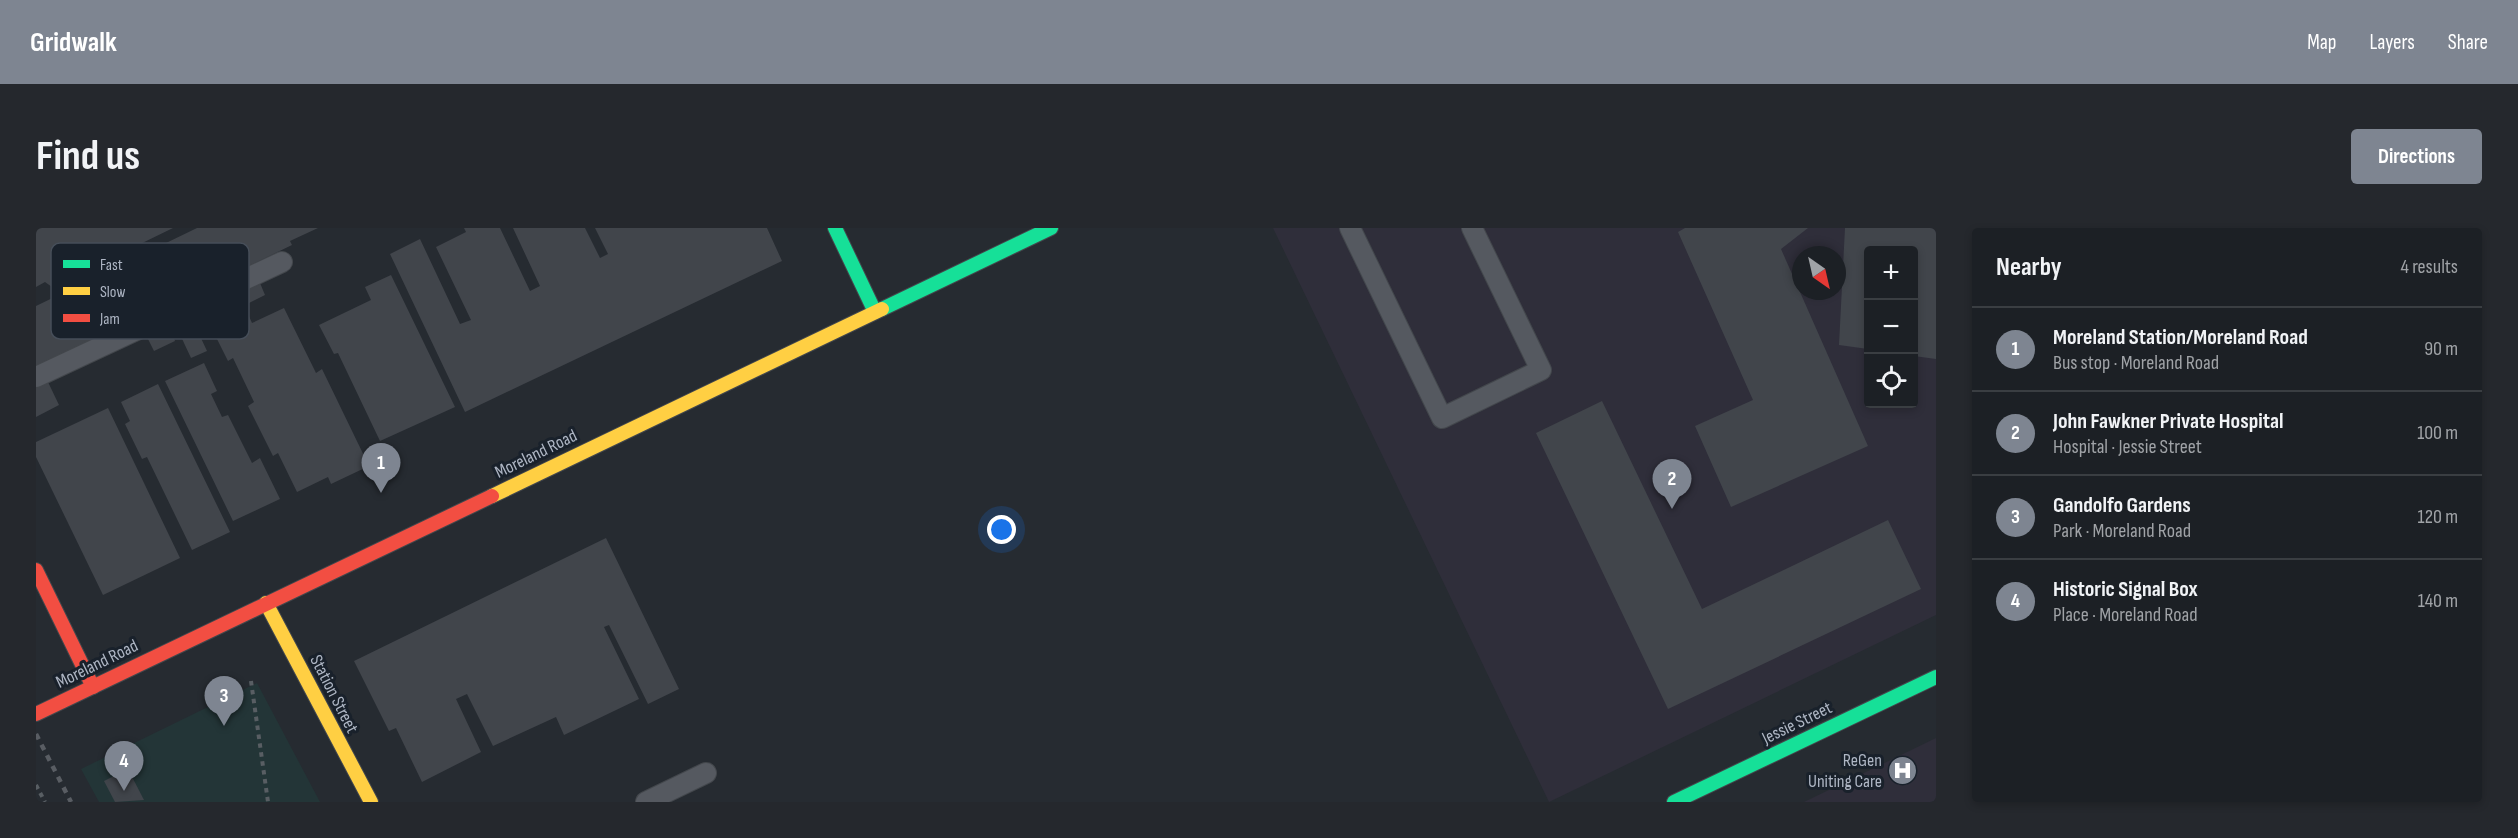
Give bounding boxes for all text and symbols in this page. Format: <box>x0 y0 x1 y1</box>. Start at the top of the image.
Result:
text: Gridwalk <box>30 26 117 59</box>
text: Map <box>2307 30 2336 55</box>
text: Layers <box>2369 30 2415 55</box>
text: Share <box>2448 30 2488 55</box>
button: Directions <box>2351 129 2482 184</box>
text: Find us <box>36 131 140 182</box>
legend <box>51 243 249 339</box>
north arrow <box>1792 246 1846 300</box>
map controls <box>1864 246 1918 408</box>
button: + <box>1864 246 1918 300</box>
text: Nearby <box>1996 252 2062 283</box>
text: 4 results <box>2401 255 2458 279</box>
text: Fast <box>100 256 123 275</box>
text: Slow <box>100 283 125 302</box>
button: − <box>1864 300 1918 354</box>
text: Jam <box>99 310 120 329</box>
text: Moreland Station/Moreland Road <box>2053 324 2308 351</box>
text: 1 <box>2012 337 2019 361</box>
text: 90 m <box>2424 337 2458 361</box>
text: Bus stop · Moreland Road <box>2053 351 2219 375</box>
button: locate <box>1864 354 1918 408</box>
text: John Fawkner Private Hospital <box>2053 408 2283 435</box>
text: 2 <box>2011 421 2020 445</box>
text: 100 m <box>2417 421 2458 445</box>
street label: Moreland Road <box>492 425 580 483</box>
text: Hospital · Jessie Street <box>2053 435 2202 459</box>
pin: 1 <box>362 444 400 493</box>
pin: 2 <box>1652 460 1692 509</box>
text: Gandolfo Gardens <box>2053 492 2191 519</box>
text: 3 <box>2011 505 2020 529</box>
text: 120 m <box>2418 505 2458 529</box>
your location <box>987 515 1016 544</box>
text: Park · Moreland Road <box>2053 519 2191 543</box>
text: Historic Signal Box <box>2053 576 2198 603</box>
text: 4 <box>2011 589 2020 613</box>
text: 140 m <box>2418 589 2458 613</box>
text: Place · Moreland Road <box>2053 603 2198 627</box>
street label: Moreland Road <box>53 635 141 693</box>
street label: Station Street <box>305 651 363 737</box>
pin: 3 <box>204 676 243 726</box>
street label: Jessie Street <box>1758 697 1836 749</box>
pin: 4 <box>104 742 143 791</box>
place label: ReGen Uniting Care <box>1808 750 1882 792</box>
hospital icon: ReGen Uniting Care <box>1887 754 1919 786</box>

